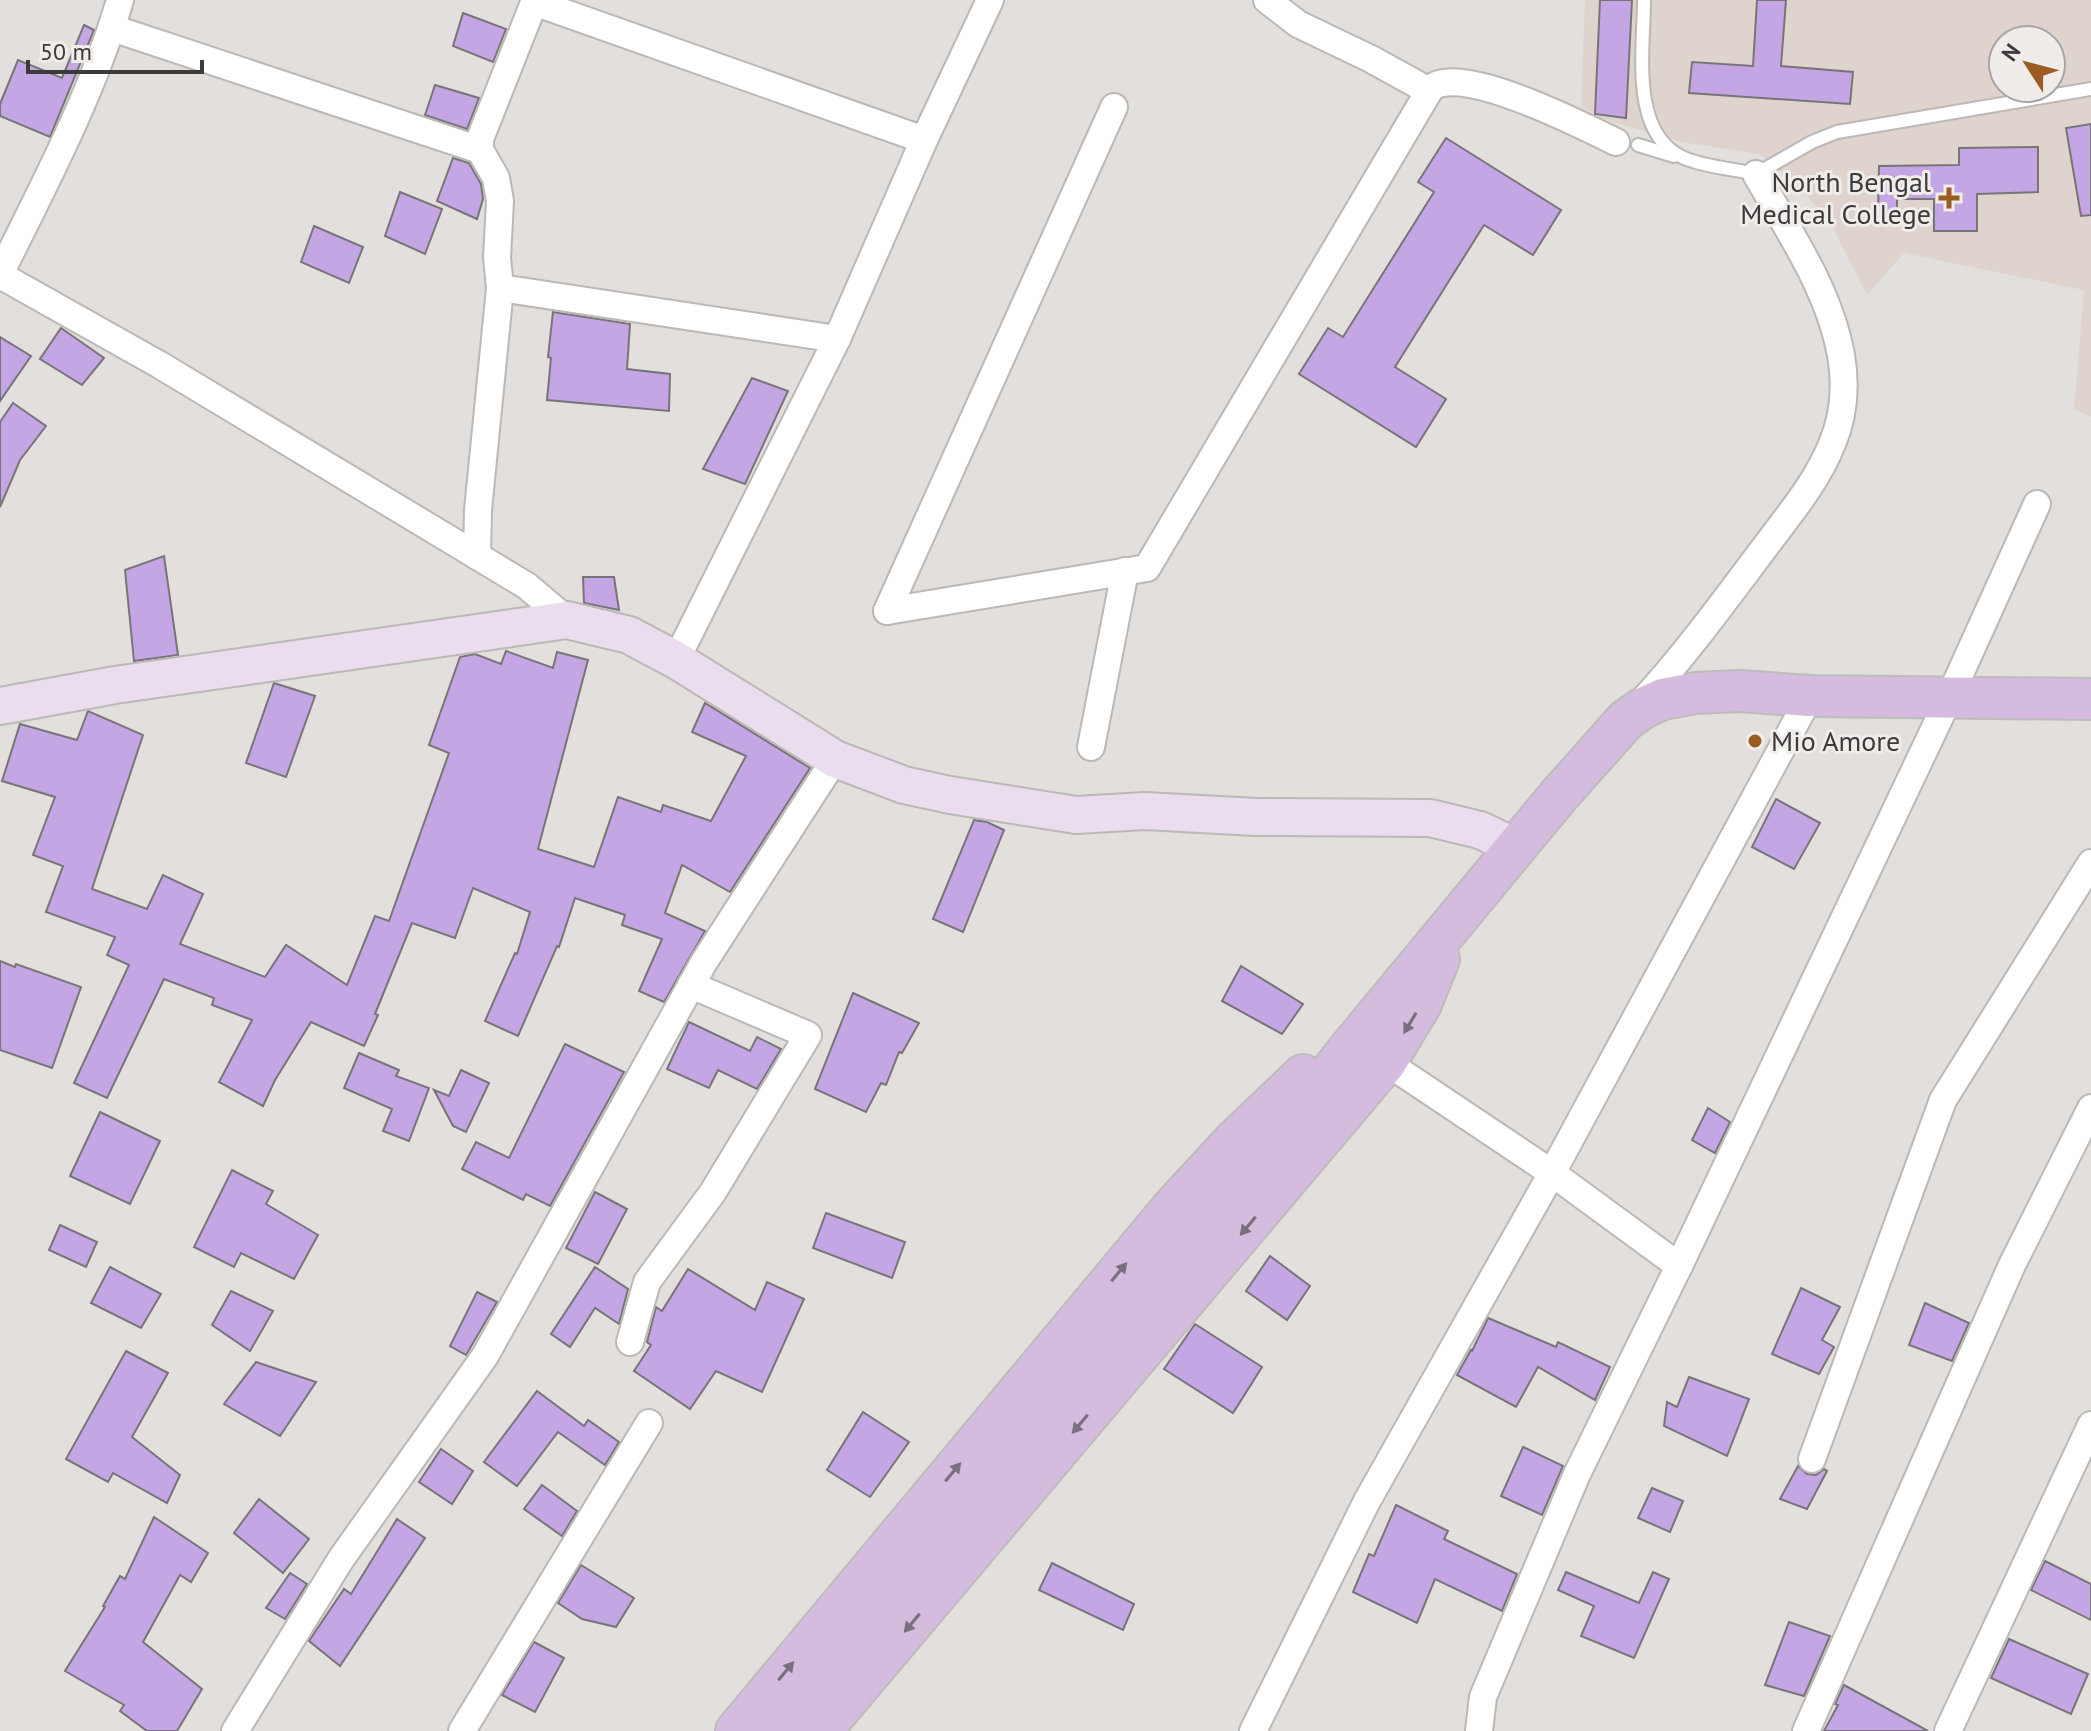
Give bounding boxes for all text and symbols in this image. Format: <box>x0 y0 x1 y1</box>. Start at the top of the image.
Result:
scale bar <box>28 24 202 74</box>
north arrow <box>1987 24 2067 104</box>
text: 50 m <box>40 36 92 67</box>
text: N <box>1995 38 2026 66</box>
place label: North Bengal Medical College <box>1740 163 1931 232</box>
marker: North Bengal Medical College <box>1938 187 1960 209</box>
place label: Mio Amore <box>1771 722 1900 759</box>
marker: Mio Amore <box>1746 732 1764 750</box>
one-way arrow <box>1403 1012 1417 1034</box>
one-way arrow <box>1240 1215 1257 1235</box>
one-way arrow <box>1111 1262 1127 1282</box>
one-way arrow <box>1072 1414 1089 1434</box>
one-way arrow <box>945 1462 962 1483</box>
one-way arrow <box>904 1613 921 1633</box>
one-way arrow <box>777 1662 794 1682</box>

